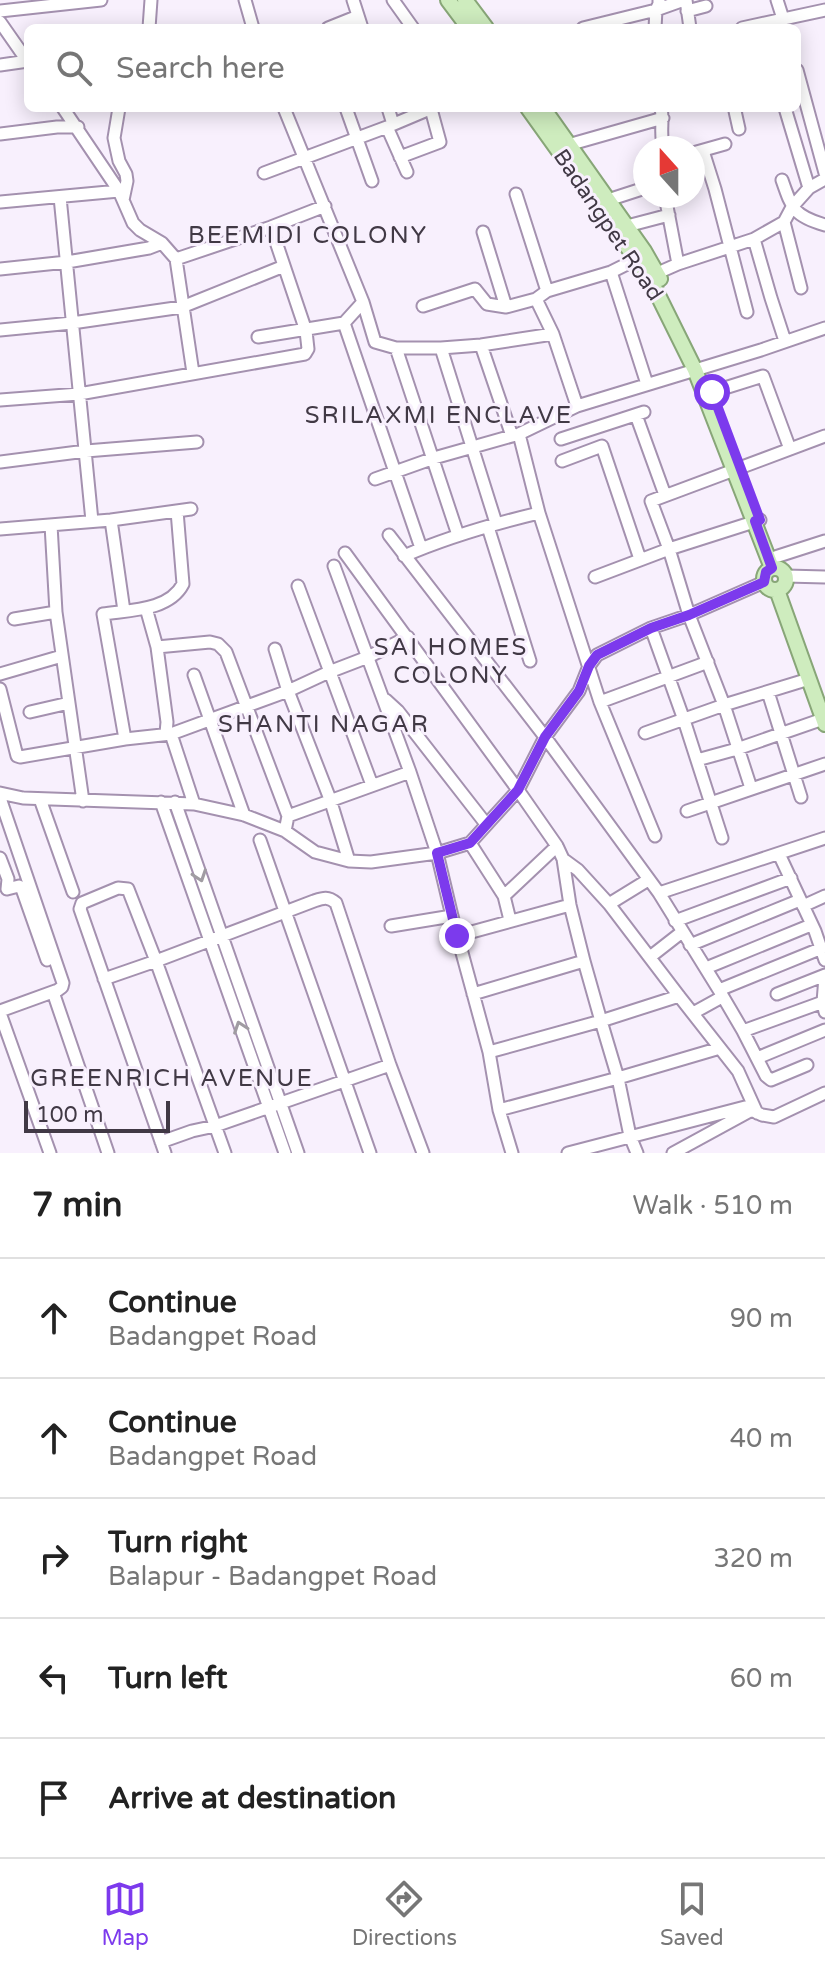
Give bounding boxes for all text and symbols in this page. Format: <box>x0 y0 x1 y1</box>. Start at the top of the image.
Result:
search box <box>24 24 801 112</box>
icon: search <box>52 46 96 90</box>
text: Search here <box>116 50 285 87</box>
north arrow <box>633 136 705 208</box>
street label: Badangpet Road <box>548 144 668 306</box>
district label: BEEMIDI COLONY <box>188 221 428 250</box>
route start <box>694 374 730 410</box>
district label: SRILAXMI ENCLAVE <box>305 401 573 430</box>
district label: SAI HOMES COLONY <box>374 633 528 690</box>
district label: SHANTI NAGAR <box>218 710 430 739</box>
one-way arrow <box>190 868 206 882</box>
route end <box>439 918 475 954</box>
one-way arrow <box>233 1020 250 1034</box>
district label: GREENRICH AVENUE <box>30 1064 314 1093</box>
scale bar <box>24 1097 170 1133</box>
text: 100 m <box>36 1102 103 1128</box>
text: 7 min <box>32 1185 123 1226</box>
text: Walk · 510 m <box>633 1190 793 1221</box>
text: Continue <box>108 1284 237 1321</box>
icon: ahead <box>32 1296 76 1340</box>
text: 90 m <box>730 1303 793 1334</box>
text: Badangpet Road <box>108 1321 317 1352</box>
text: Continue <box>108 1404 237 1441</box>
icon: ahead <box>32 1416 76 1460</box>
text: 40 m <box>730 1423 793 1454</box>
text: Badangpet Road <box>108 1441 317 1472</box>
text: Turn right <box>108 1524 248 1561</box>
icon: right <box>32 1536 76 1580</box>
text: 320 m <box>713 1543 793 1574</box>
text: Balapur - Badangpet Road <box>108 1561 437 1592</box>
icon: left <box>32 1656 76 1700</box>
text: Turn left <box>108 1660 227 1697</box>
text: 60 m <box>730 1663 793 1694</box>
icon: arrive <box>32 1776 76 1820</box>
text: Arrive at destination <box>108 1780 396 1817</box>
tab: Map <box>101 1877 149 1951</box>
tab: Directions <box>352 1877 457 1951</box>
tab: Saved <box>660 1877 724 1951</box>

